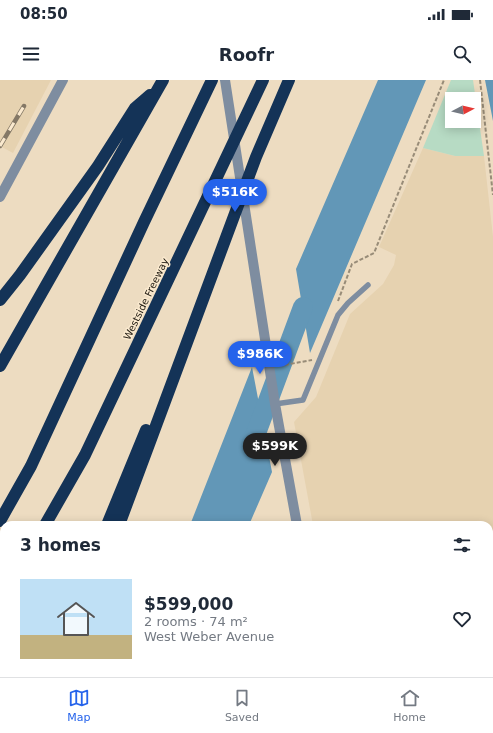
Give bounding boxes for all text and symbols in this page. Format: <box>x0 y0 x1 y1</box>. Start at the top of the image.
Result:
text: 08:50 <box>20 5 68 23</box>
icon: menu <box>20 43 42 65</box>
icon: search <box>451 43 473 65</box>
text: Roofr <box>219 44 274 65</box>
north arrow <box>445 92 481 128</box>
map controls <box>445 92 481 128</box>
pin: $516K <box>207 179 263 213</box>
text: $516K <box>212 184 258 199</box>
street label: Westside Freeway <box>121 256 171 342</box>
pin: $986K <box>232 341 288 375</box>
text: $986K <box>237 346 283 361</box>
pin: $599K <box>247 433 303 467</box>
text: $599K <box>252 438 298 453</box>
icon: filters <box>451 534 473 556</box>
text: 3 homes <box>20 535 101 555</box>
text: $599,000 <box>144 594 233 614</box>
icon: home <box>52 595 100 643</box>
icon: heart <box>451 608 473 630</box>
text: 2 rooms · 74 m² <box>144 614 248 629</box>
text: West Weber Avenue <box>144 629 274 644</box>
tab: Map <box>67 687 90 724</box>
tab: Saved <box>225 687 259 724</box>
tab: Home <box>393 687 426 724</box>

